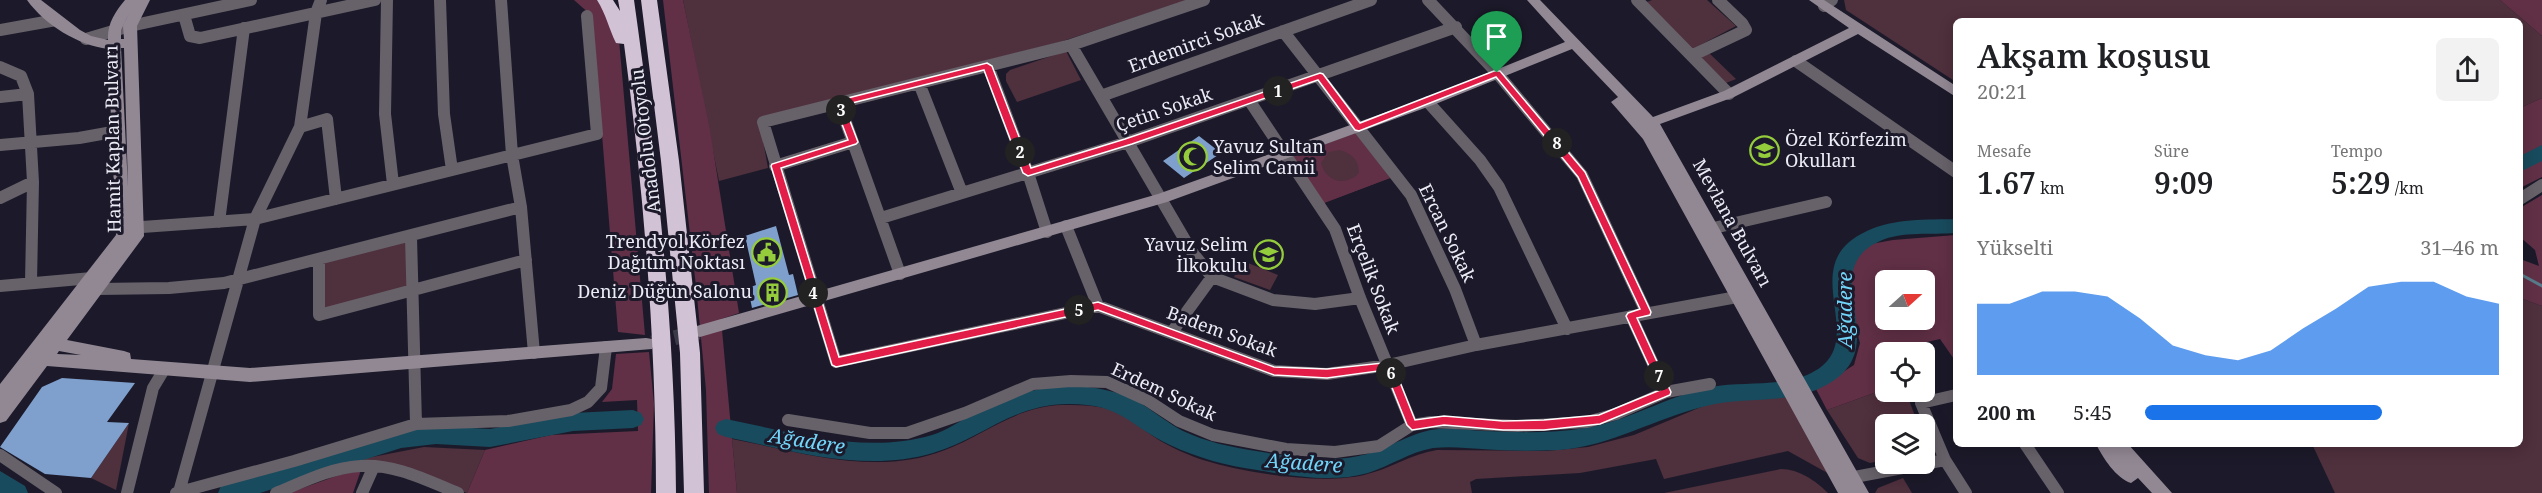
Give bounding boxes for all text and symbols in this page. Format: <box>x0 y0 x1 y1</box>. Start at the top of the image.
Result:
street label: Erdemirci Sokak <box>1125 6 1267 78</box>
pin <box>1471 11 1522 73</box>
icon: arrive <box>1480 20 1513 53</box>
text: Akşam koşusu <box>1977 33 2211 78</box>
button: share <box>2436 38 2499 101</box>
street label: Hamit Kaplan Bulvarı <box>98 45 126 233</box>
street label: Anadolu Otoyolu <box>624 67 666 214</box>
pin: 1 <box>1263 76 1293 106</box>
text: 20:21 <box>1977 78 2027 105</box>
text: 1 <box>1273 80 1283 102</box>
street label: Çetin Sokak <box>1112 81 1216 137</box>
pin: 3 <box>826 95 856 125</box>
text: 3 <box>836 99 846 121</box>
place label: Özel Körfezim Okulları <box>1785 127 1907 172</box>
pin: 8 <box>1542 128 1572 158</box>
text: 8 <box>1552 132 1562 154</box>
place label: Yavuz Sultan Selim Camii <box>1212 134 1324 179</box>
school or university icon: Özel Körfezim Okulları <box>1748 134 1780 166</box>
pin: 2 <box>1005 137 1035 167</box>
text: Mesafe <box>1977 140 2031 162</box>
text: Süre <box>2154 140 2189 162</box>
text: Tempo <box>2331 140 2383 162</box>
text: 2 <box>1015 141 1025 163</box>
mosque icon: Yavuz Sultan Selim Camii <box>1176 141 1208 173</box>
street label: Mevlana Bulvarı <box>1688 154 1778 291</box>
text: 1.67 <box>1977 162 2036 203</box>
text: 9:09 <box>2154 162 2214 203</box>
text: 5:29 <box>2331 162 2391 203</box>
text: km <box>2036 177 2065 199</box>
text: /km <box>2391 177 2424 199</box>
street label: Ercan Sokak <box>1414 180 1482 286</box>
street label: Erçelik Sokak <box>1342 220 1406 338</box>
place label: Trendyol Körfez Dağıtım Noktası <box>606 229 745 274</box>
place label: Yavuz Selim İlkokulu <box>1143 232 1249 277</box>
text: Yükselti <box>1977 234 2053 261</box>
text: 31–46 m <box>2420 234 2499 261</box>
public building icon: Trendyol Körfez Dağıtım Noktası <box>750 236 782 268</box>
school or university icon: Yavuz Selim İlkokulu <box>1253 239 1285 271</box>
north arrow <box>1875 270 1935 330</box>
map controls <box>1875 270 1935 474</box>
water label: Ağadere <box>1831 272 1858 350</box>
building icon: Deniz Düğün Salonu <box>757 276 789 308</box>
pin: 4 <box>798 278 828 308</box>
place label: Deniz Düğün Salonu <box>577 279 753 303</box>
text: 4 <box>808 282 818 304</box>
pin: 5 <box>1064 295 1094 325</box>
text: 5 <box>1074 299 1084 321</box>
street label: Badem Sokak <box>1164 300 1281 362</box>
button: locate <box>1875 342 1935 402</box>
street label: Erdem Sokak <box>1108 356 1221 426</box>
pin: 6 <box>1376 358 1406 388</box>
pin: 7 <box>1644 361 1674 391</box>
text: 6 <box>1386 362 1396 384</box>
text: 7 <box>1654 365 1664 387</box>
text: 200 m <box>1977 399 2036 426</box>
text: 5:45 <box>2073 399 2112 426</box>
button: layers <box>1875 414 1935 474</box>
water label: Ağadere <box>765 421 847 460</box>
water label: Ağadere <box>1263 446 1343 479</box>

